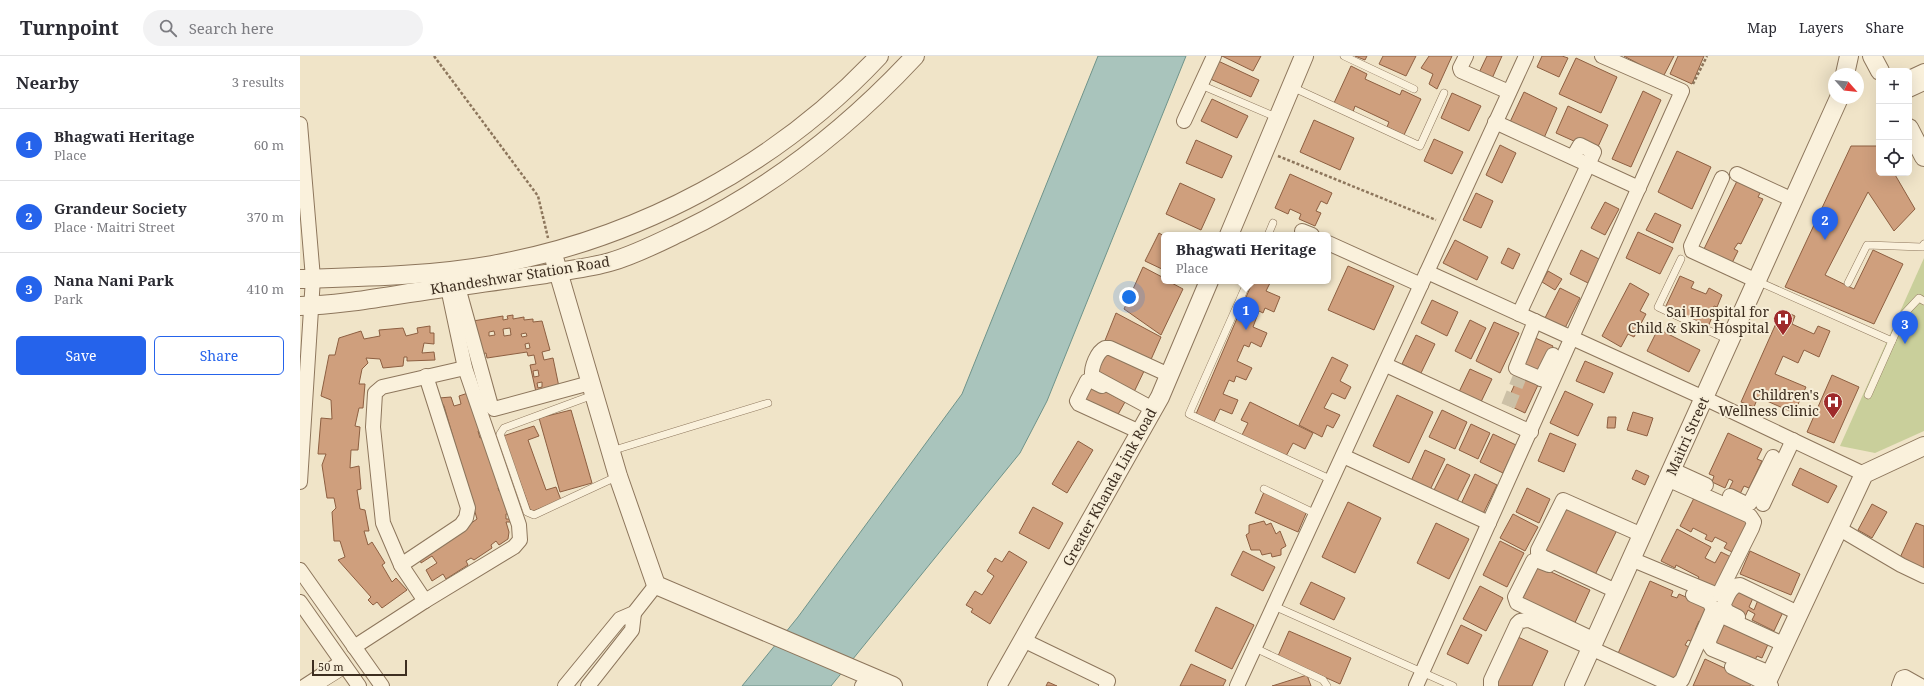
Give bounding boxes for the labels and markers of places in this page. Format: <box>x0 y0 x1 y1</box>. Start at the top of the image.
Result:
pin: 2 <box>1812 207 1838 240</box>
pin: 1 <box>1233 297 1259 330</box>
place label: Sai Hospital for Child & Skin Hospital <box>1628 302 1770 337</box>
hospital icon: Sai Hospital for Child & Skin Hospital <box>1772 308 1794 336</box>
pin: 3 <box>1892 311 1918 344</box>
place label: Children's Wellness Clinic <box>1718 385 1819 420</box>
hospital icon: Children's Wellness Clinic <box>1822 391 1844 419</box>

